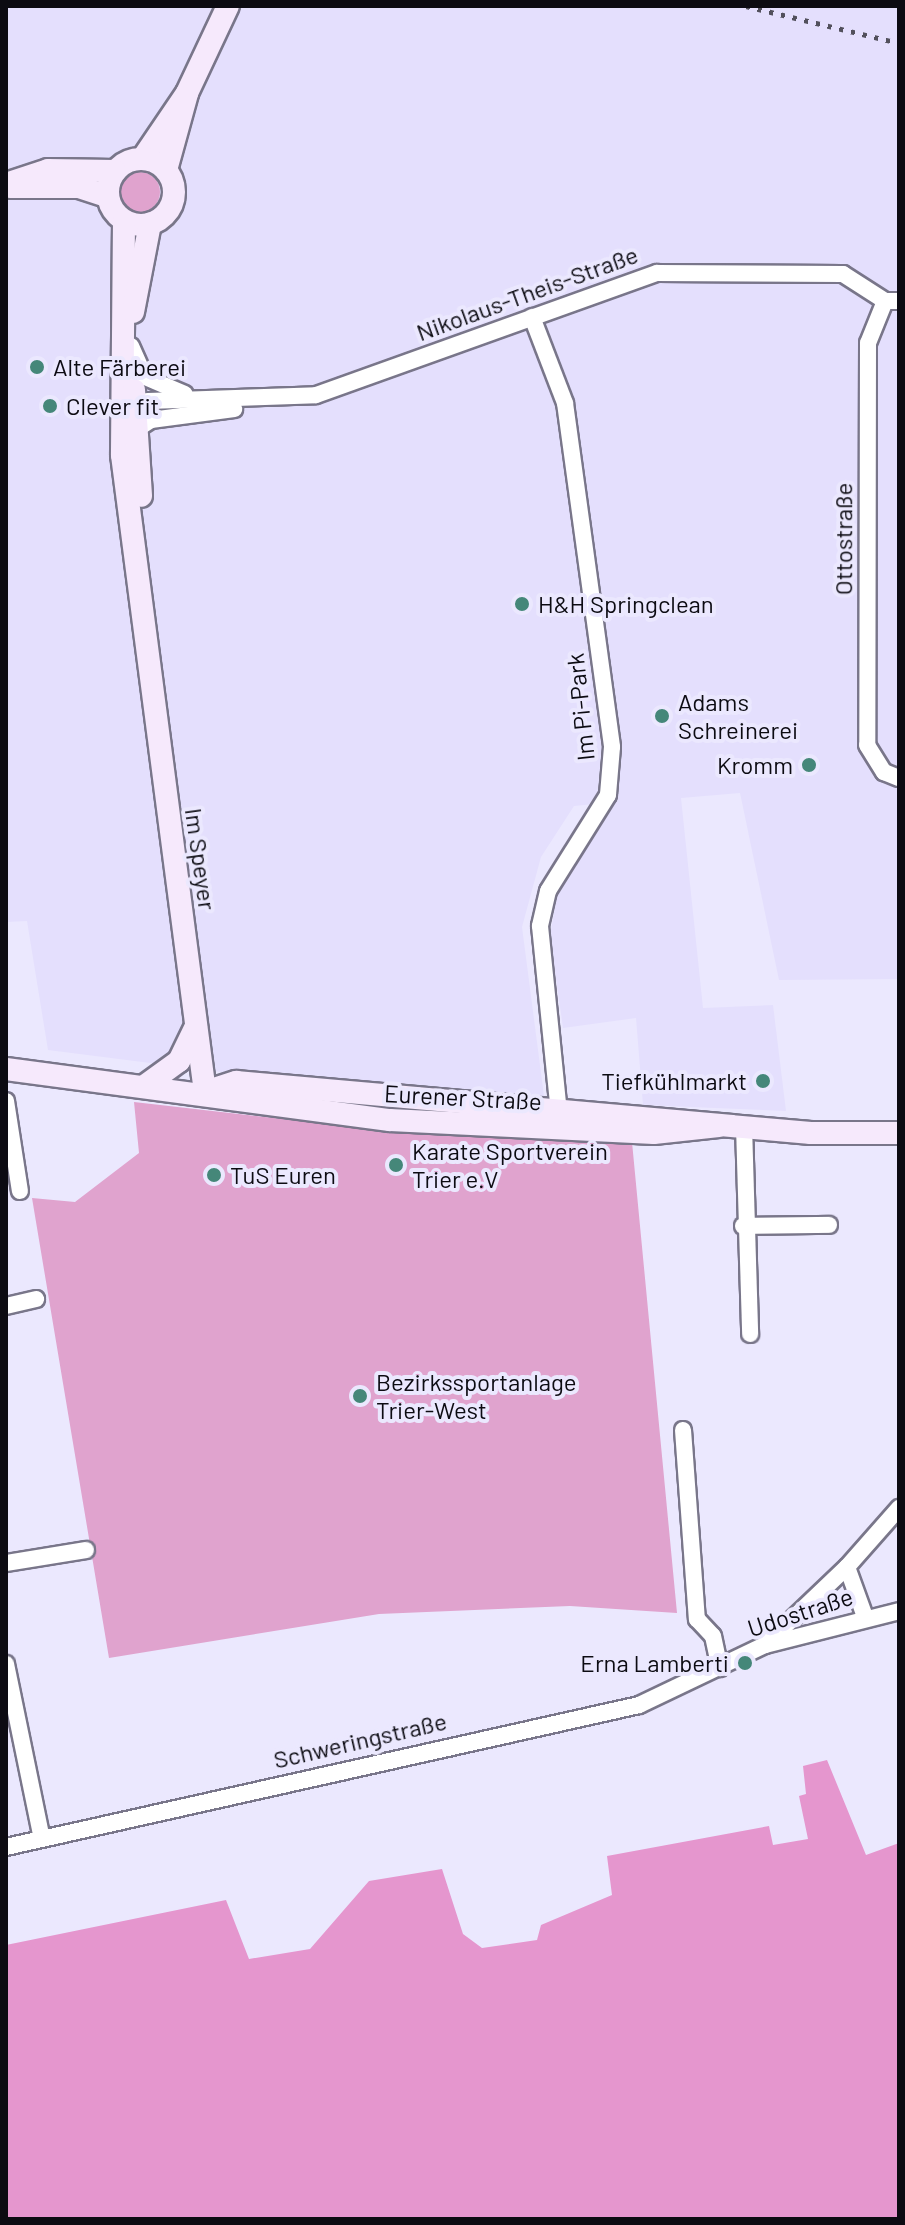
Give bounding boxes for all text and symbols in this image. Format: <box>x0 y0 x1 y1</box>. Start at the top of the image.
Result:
street label: Nikolaus-Theis-Straße <box>412 240 642 346</box>
place label: Alte Färberei <box>53 353 186 381</box>
marker: Alte Färberei <box>28 358 46 376</box>
place label: Clever fit <box>66 392 159 420</box>
marker: Clever fit <box>41 397 59 415</box>
street label: Ottostraße <box>829 483 857 595</box>
place label: H&H Springclean <box>538 590 714 618</box>
marker: H&H Springclean <box>513 595 531 613</box>
street label: Im Pi-Park <box>560 652 600 762</box>
place label: Adams Schreinerei <box>678 688 798 744</box>
marker: Adams Schreinerei <box>653 707 671 725</box>
place label: Kromm <box>717 751 793 779</box>
marker: Kromm <box>800 756 818 774</box>
street label: Im Speyer <box>180 806 222 912</box>
place label: Tiefkühlmarkt <box>601 1067 747 1095</box>
marker: Tiefkühlmarkt <box>754 1072 772 1090</box>
street label: Eurener Straße <box>383 1078 543 1116</box>
place label: Karate Sportverein Trier e.V <box>412 1137 608 1193</box>
marker: Karate Sportverein Trier e.V <box>387 1156 405 1174</box>
place label: TuS Euren <box>230 1161 336 1189</box>
marker: TuS Euren <box>205 1166 223 1184</box>
place label: Bezirkssportanlage Trier-West <box>376 1368 577 1424</box>
marker: Bezirkssportanlage Trier-West <box>351 1387 369 1405</box>
street label: Udostraße <box>744 1581 856 1643</box>
place label: Erna Lamberti <box>580 1649 729 1677</box>
marker: Erna Lamberti <box>736 1654 754 1672</box>
street label: Schweringstraße <box>271 1706 449 1774</box>

